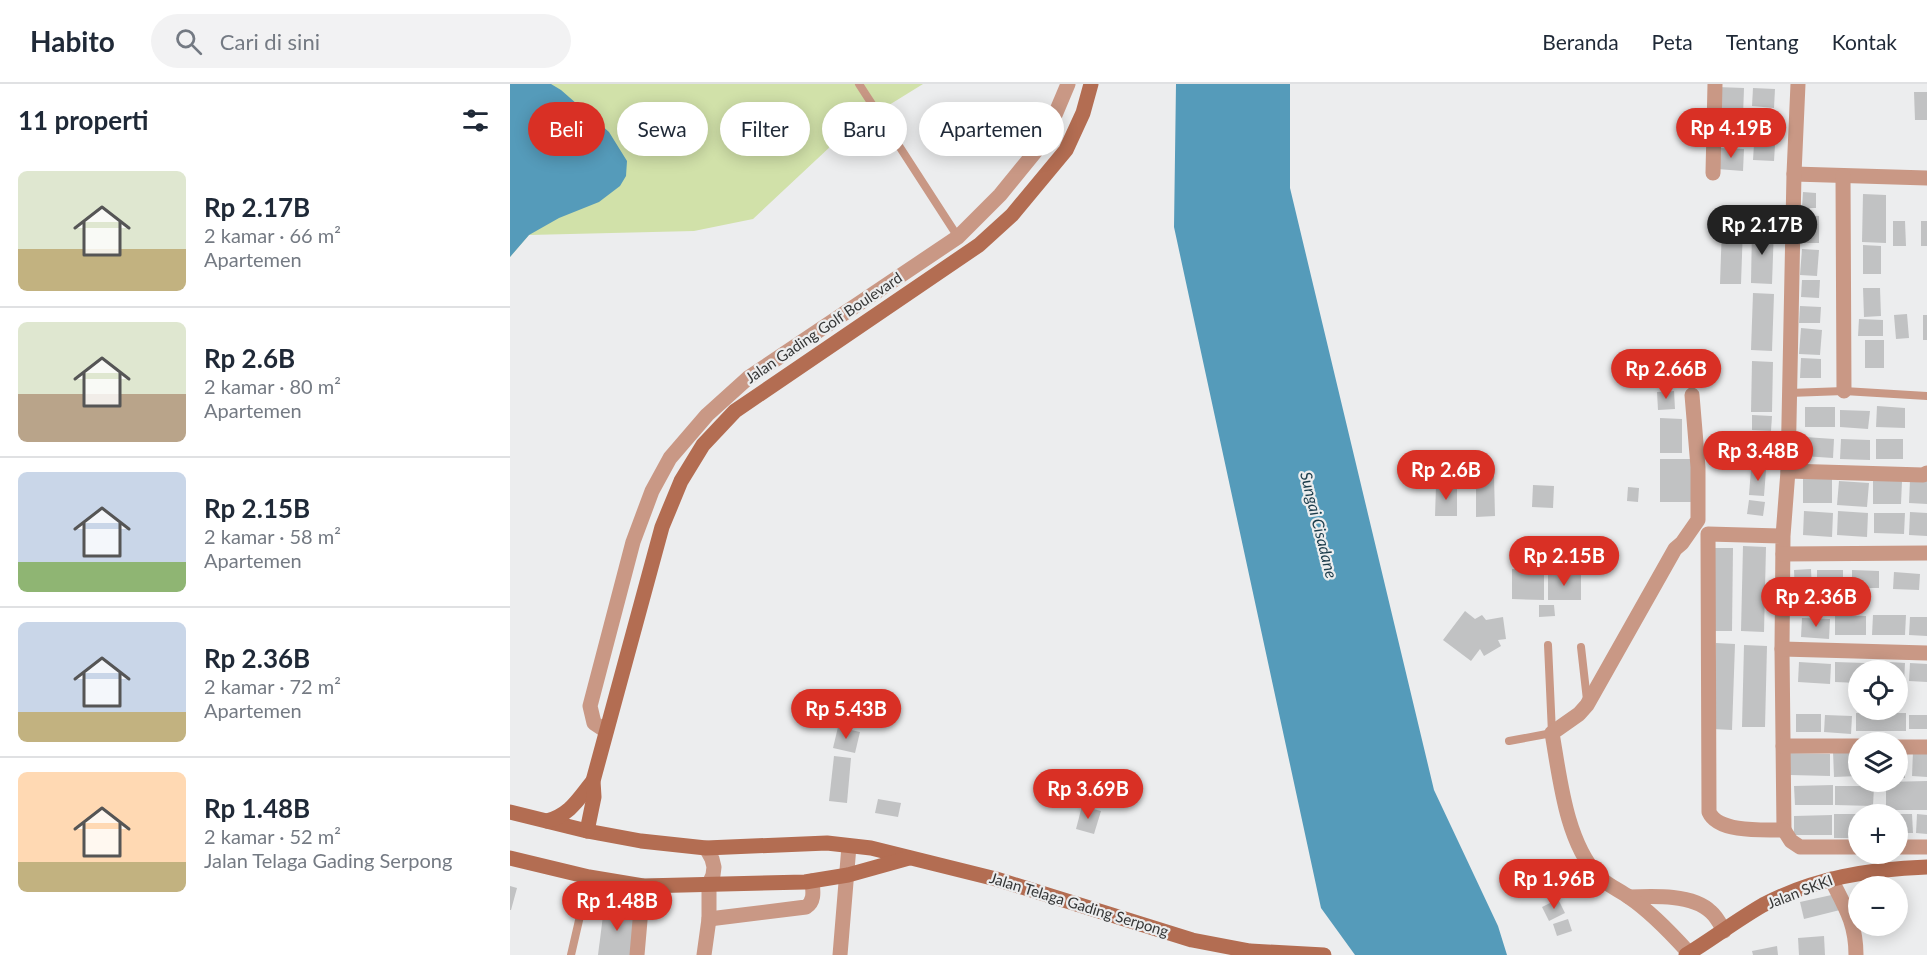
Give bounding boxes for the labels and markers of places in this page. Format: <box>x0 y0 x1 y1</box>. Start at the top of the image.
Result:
pin: Rp 4.19B <box>1669 108 1793 159</box>
pin: Rp 2.17B <box>1700 205 1824 256</box>
pin: Rp 2.66B <box>1604 349 1728 400</box>
pin: Rp 3.48B <box>1696 431 1820 482</box>
pin: Rp 2.6B <box>1391 450 1501 501</box>
pin: Rp 2.15B <box>1502 536 1626 587</box>
pin: Rp 2.36B <box>1754 577 1878 628</box>
pin: Rp 5.43B <box>784 689 908 740</box>
pin: Rp 3.69B <box>1026 769 1150 820</box>
pin: Rp 1.96B <box>1492 859 1616 910</box>
pin: Rp 1.48B <box>555 881 679 932</box>

